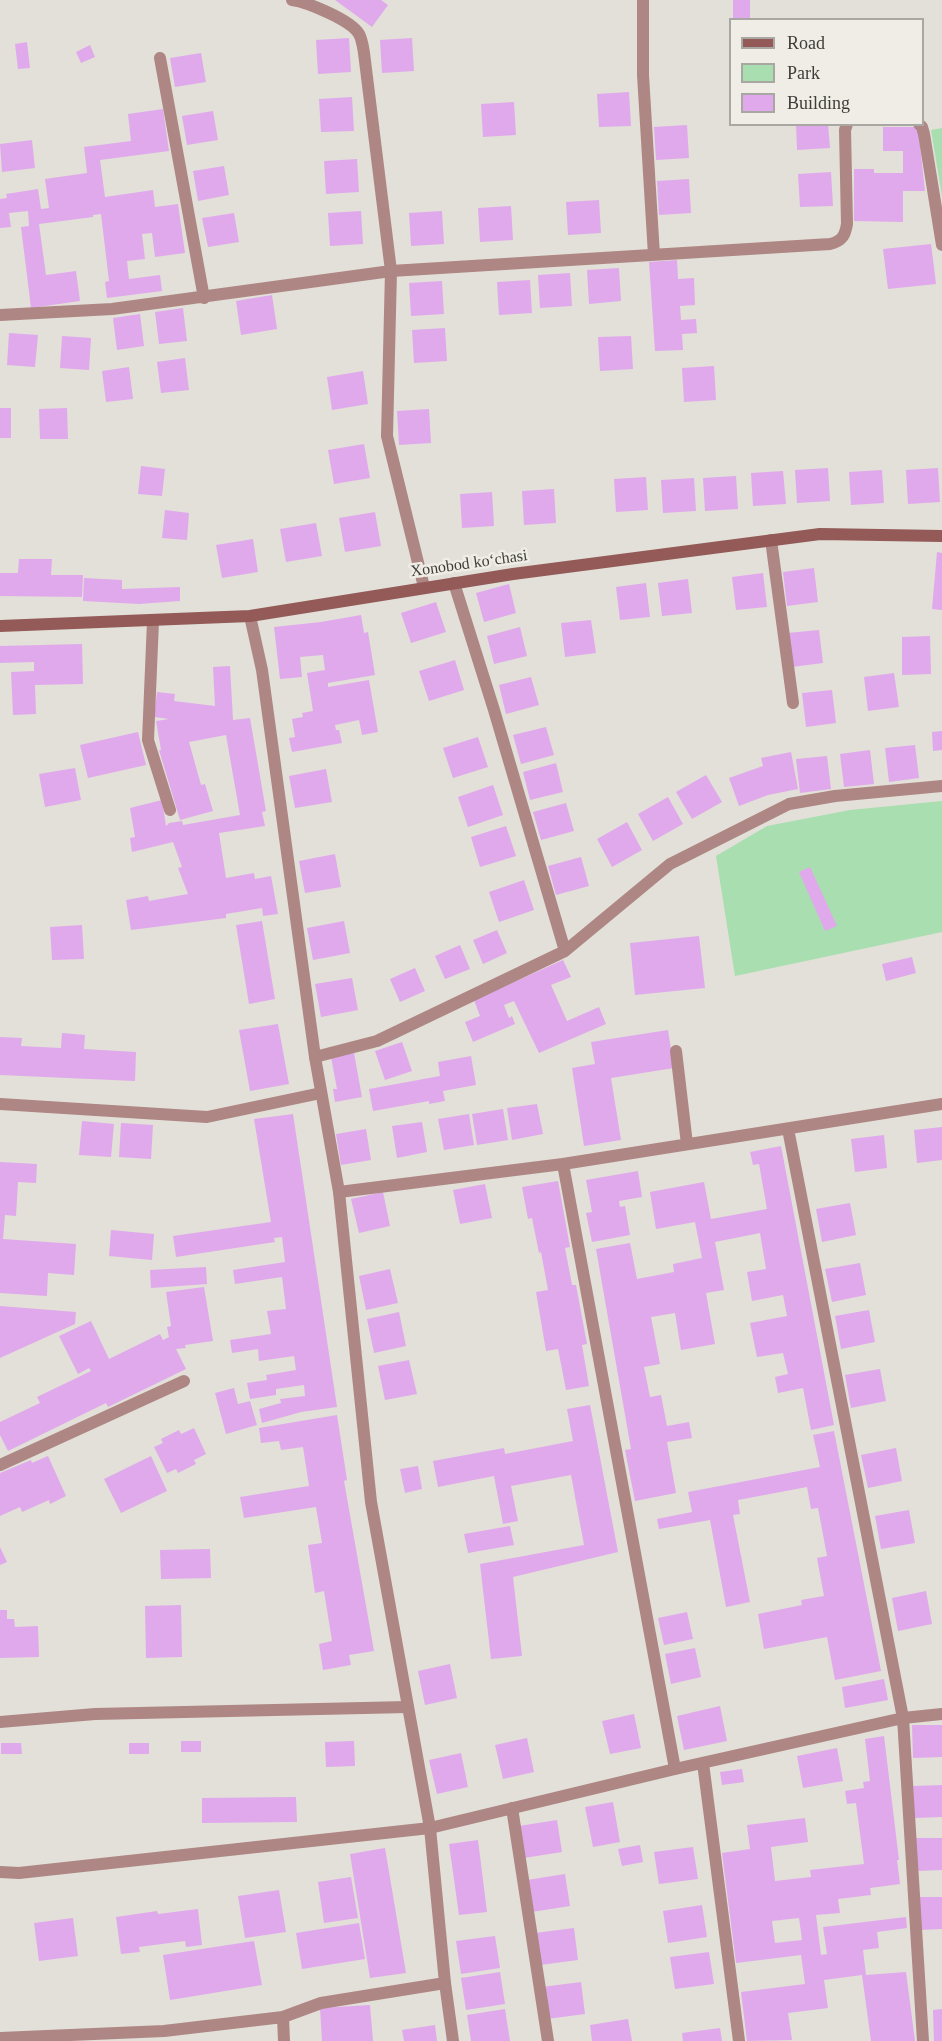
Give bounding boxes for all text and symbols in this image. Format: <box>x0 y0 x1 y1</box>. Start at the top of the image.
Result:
legend <box>729 18 924 126</box>
text: Road <box>787 33 825 53</box>
text: Park <box>787 63 820 83</box>
text: Building <box>787 93 850 113</box>
street label: Xonobod koʻchasi <box>409 546 529 582</box>

